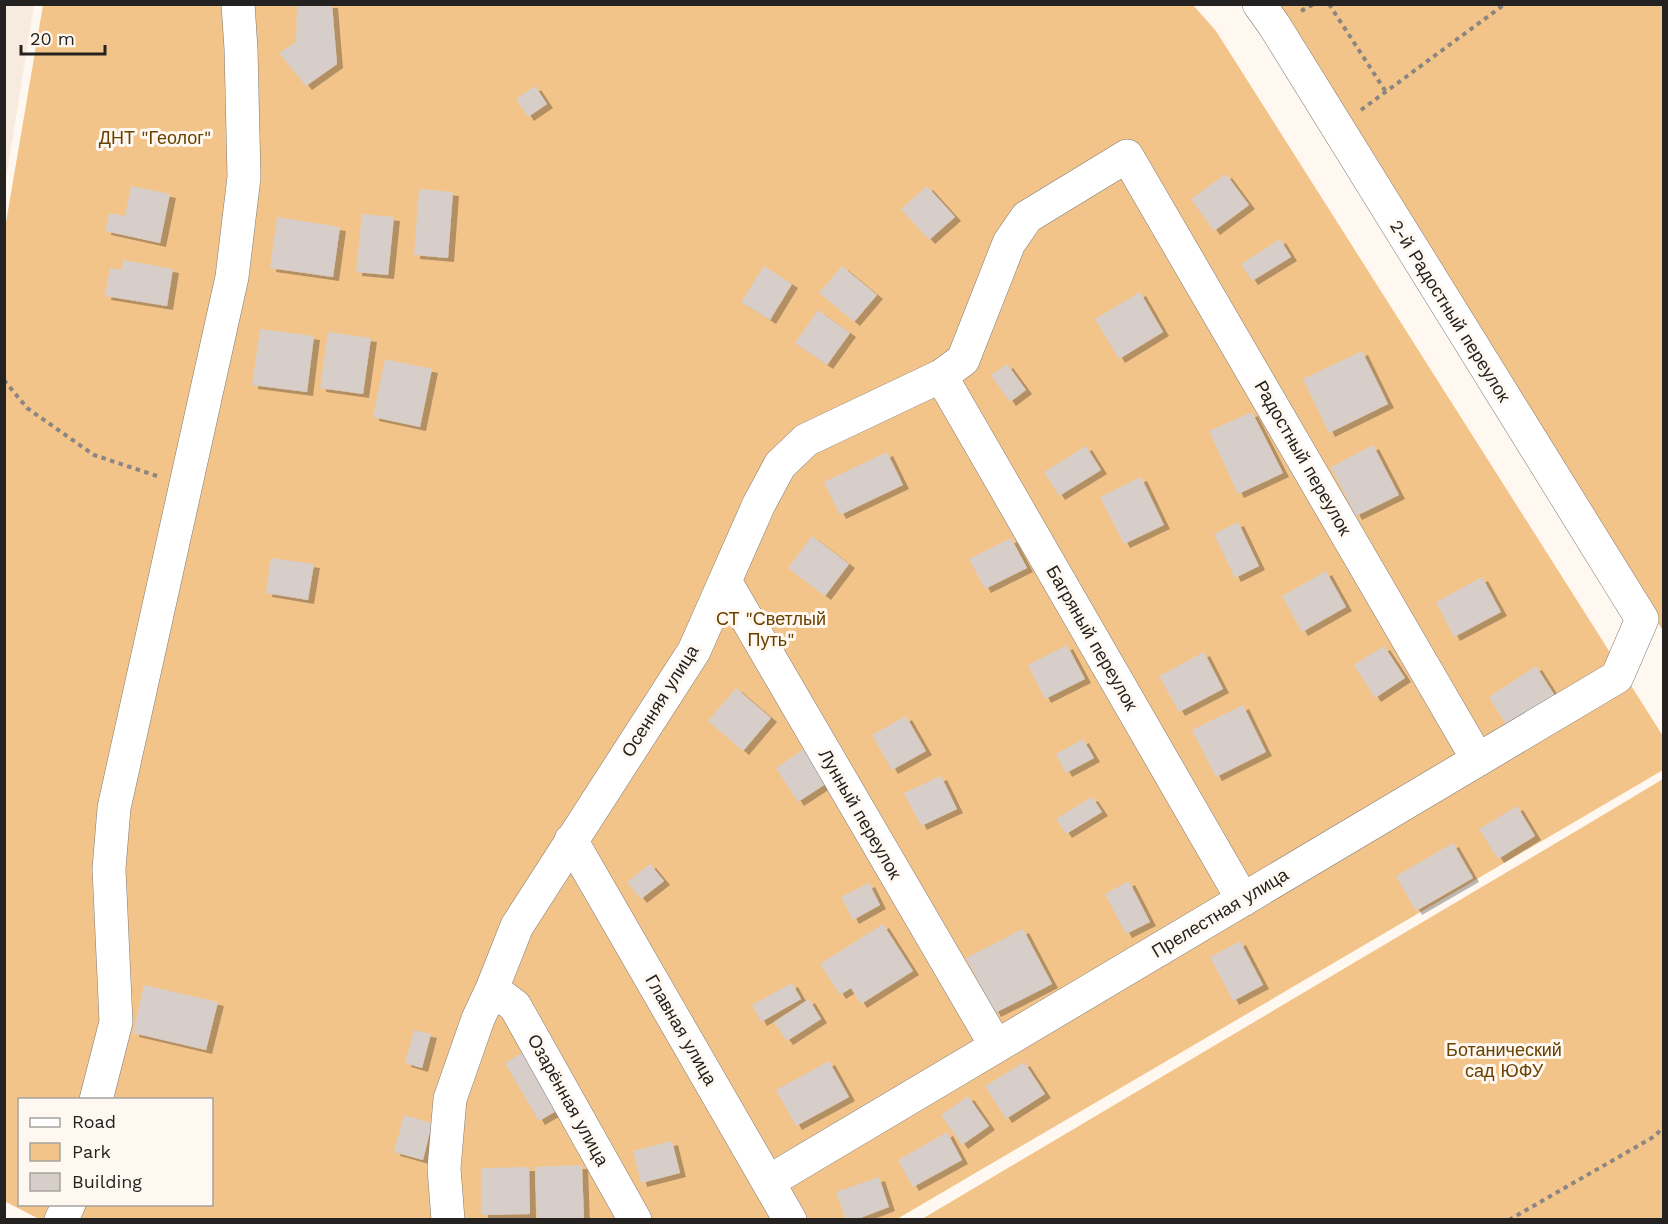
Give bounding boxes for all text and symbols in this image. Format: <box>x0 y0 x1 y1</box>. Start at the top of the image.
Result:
scale bar <box>21 18 105 56</box>
text: 20 m <box>30 28 75 49</box>
park label: ДНТ "Геолог" <box>99 127 211 148</box>
street label: 2-й Радостный переулок <box>1386 216 1515 406</box>
street label: Радостный переулок <box>1251 377 1356 539</box>
street label: Багряный переулок <box>1042 562 1143 714</box>
park label: СТ "Светлый Путь" <box>716 608 826 650</box>
street label: Осенняя улица <box>617 640 703 761</box>
street label: Лунный переулок <box>815 745 906 883</box>
street label: Прелестная улица <box>1148 863 1293 962</box>
street label: Главная улица <box>641 971 722 1090</box>
street label: Озарённая улица <box>523 1030 614 1170</box>
park label: Ботанический сад ЮФУ <box>1446 1039 1562 1081</box>
legend <box>18 1098 213 1206</box>
text: Road <box>72 1111 116 1132</box>
text: Park <box>72 1141 111 1162</box>
text: Building <box>72 1171 142 1192</box>

